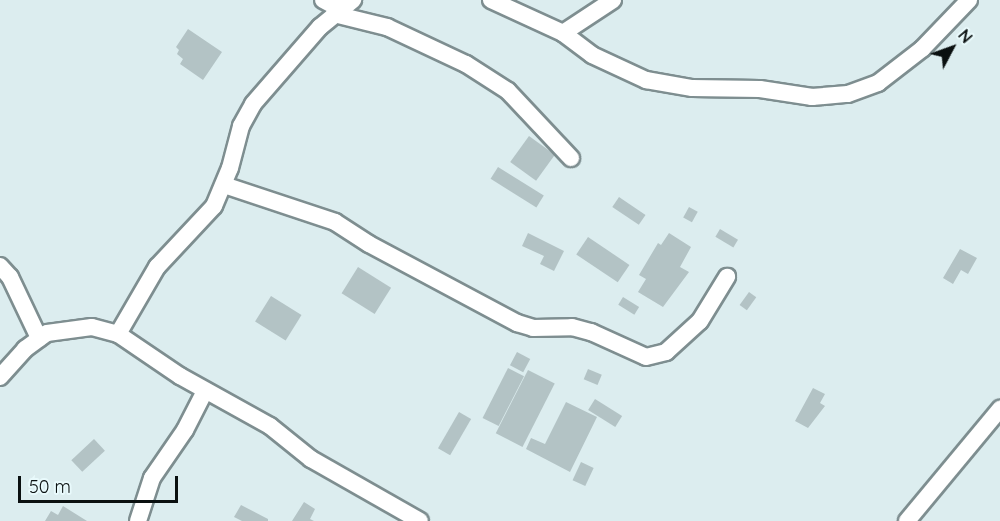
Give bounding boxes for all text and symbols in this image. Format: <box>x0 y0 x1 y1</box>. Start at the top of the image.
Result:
north arrow <box>922 18 982 78</box>
text: N <box>954 25 977 47</box>
scale bar <box>21 464 182 502</box>
text: 50 m <box>29 475 71 498</box>

